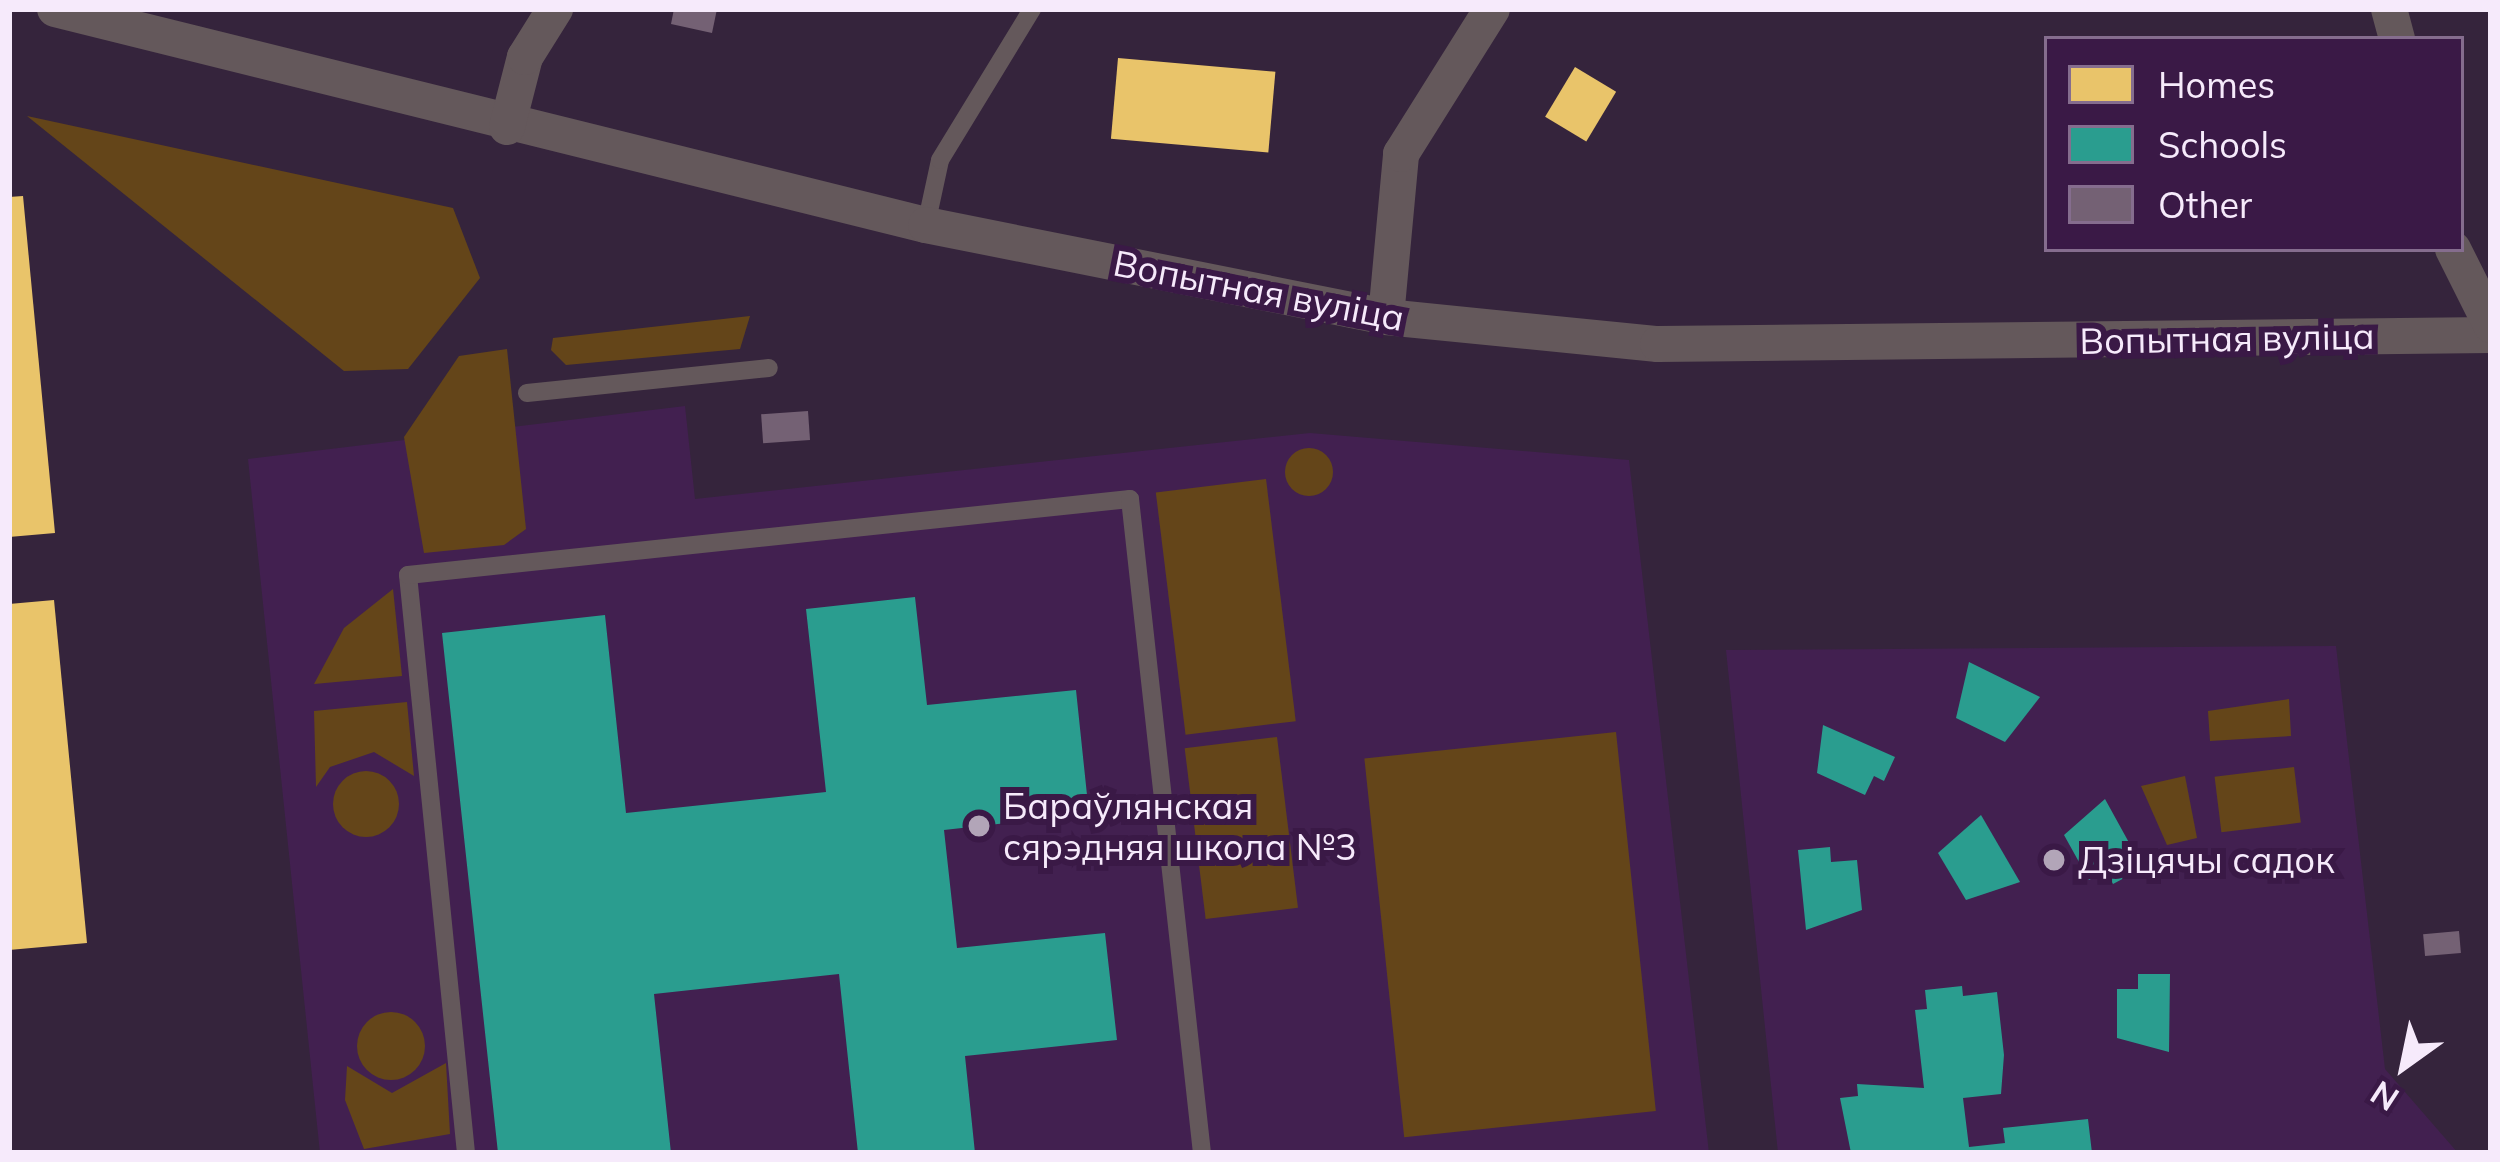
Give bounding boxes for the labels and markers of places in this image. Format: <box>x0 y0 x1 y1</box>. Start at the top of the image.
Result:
place label: Бараўлянская сярэдняя школа №3 <box>1003 783 1356 868</box>
marker: Бараўлянская сярэдняя школа №3 <box>966 813 992 839</box>
place label: Дзіцячы садок <box>2078 838 2335 882</box>
marker: Дзіцячы садок <box>2041 847 2067 873</box>

